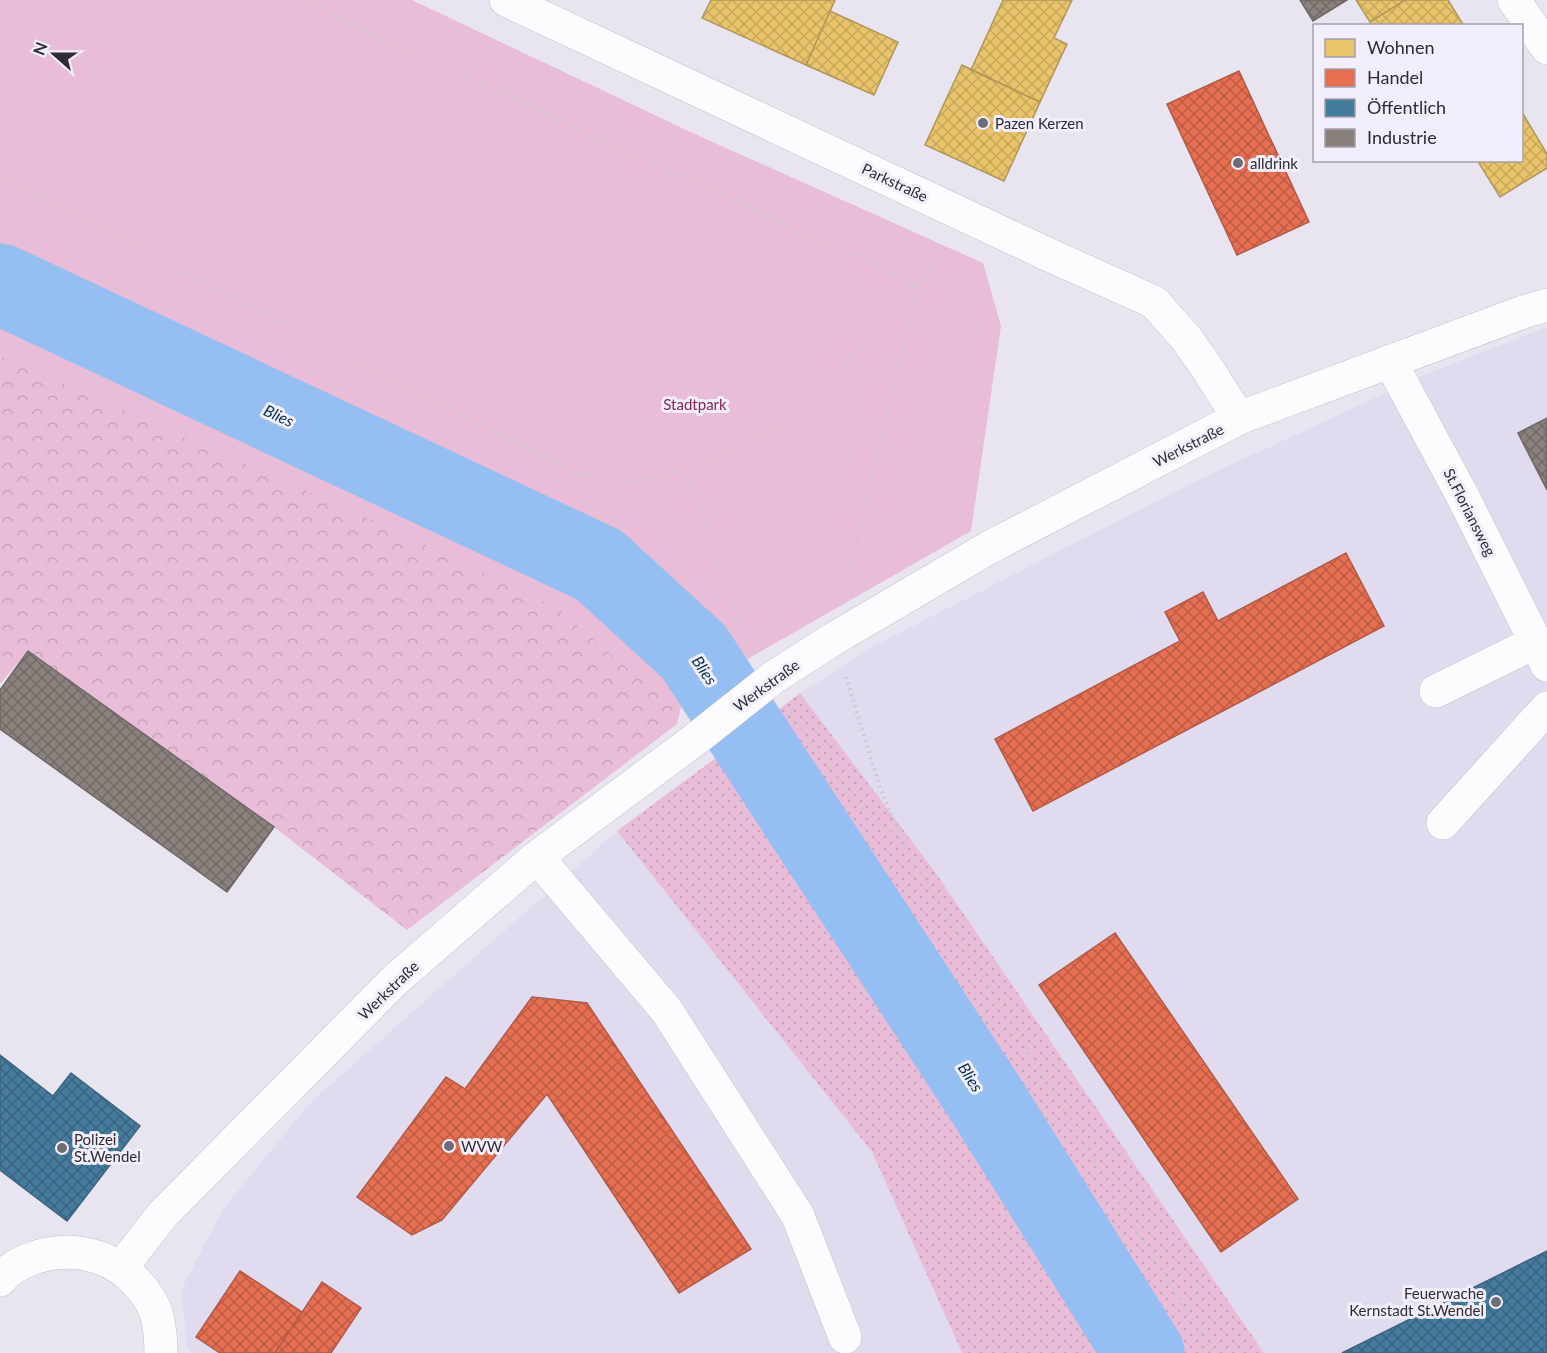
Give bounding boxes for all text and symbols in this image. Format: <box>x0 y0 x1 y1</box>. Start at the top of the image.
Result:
north arrow <box>24 24 84 84</box>
legend <box>1313 24 1523 162</box>
text: Wohnen <box>1367 36 1434 58</box>
text: N <box>28 39 51 58</box>
text: Handel <box>1367 66 1423 88</box>
text: Öffentlich <box>1367 96 1446 118</box>
place label: Pazen Kerzen <box>995 114 1084 132</box>
marker: Pazen Kerzen <box>976 116 990 130</box>
text: Industrie <box>1367 126 1437 148</box>
place label: alldrink <box>1250 154 1298 172</box>
marker: alldrink <box>1231 156 1245 170</box>
street label: Parkstraße <box>859 159 931 205</box>
park label: Stadtpark <box>663 395 727 413</box>
water label: Blies <box>261 400 298 430</box>
street label: Werkstraße <box>1150 419 1226 470</box>
street label: St.Floriansweg <box>1440 465 1500 559</box>
water label: Blies <box>689 652 722 689</box>
street label: Werkstraße <box>730 655 802 715</box>
street label: Werkstraße <box>354 957 422 1023</box>
water label: Blies <box>955 1059 988 1096</box>
place label: Polizei St.Wendel <box>74 1130 141 1165</box>
place label: WVW <box>461 1137 503 1155</box>
marker: WVW <box>442 1139 456 1153</box>
marker: Polizei St.Wendel <box>55 1141 69 1155</box>
place label: Feuerwache Kernstadt St.Wendel <box>1349 1284 1484 1319</box>
marker: Feuerwache Kernstadt St.Wendel <box>1489 1295 1503 1309</box>

